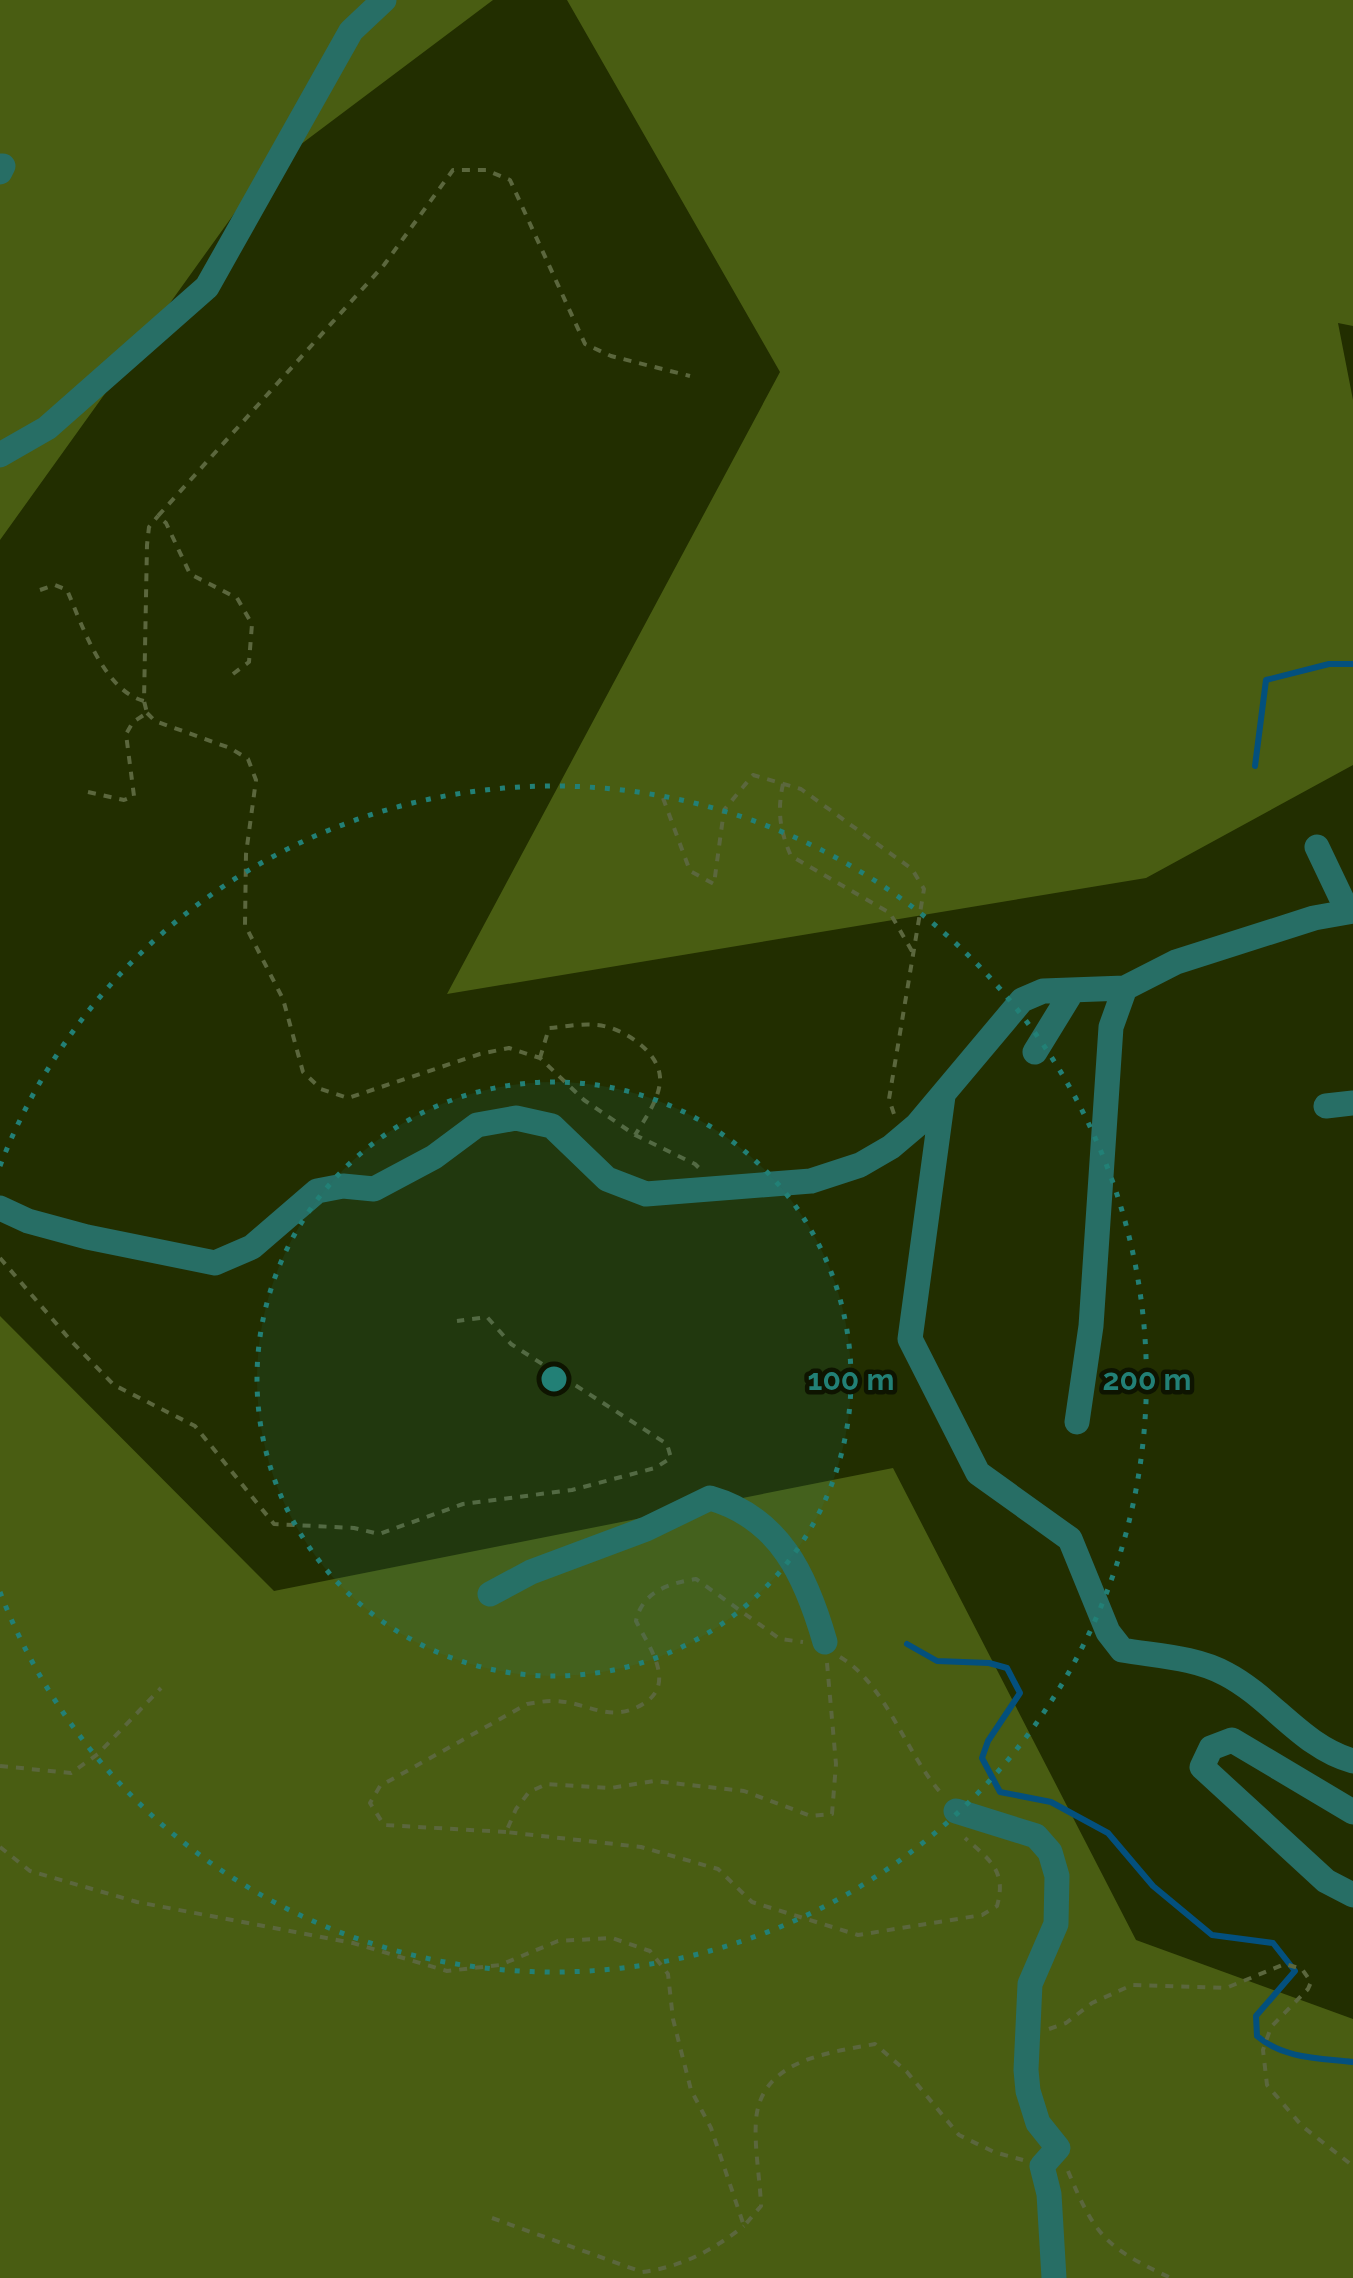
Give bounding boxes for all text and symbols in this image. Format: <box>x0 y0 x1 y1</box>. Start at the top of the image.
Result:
centre of rings <box>536 1361 572 1397</box>
text: 100 m <box>808 1362 894 1397</box>
text: 200 m <box>1103 1362 1191 1397</box>

